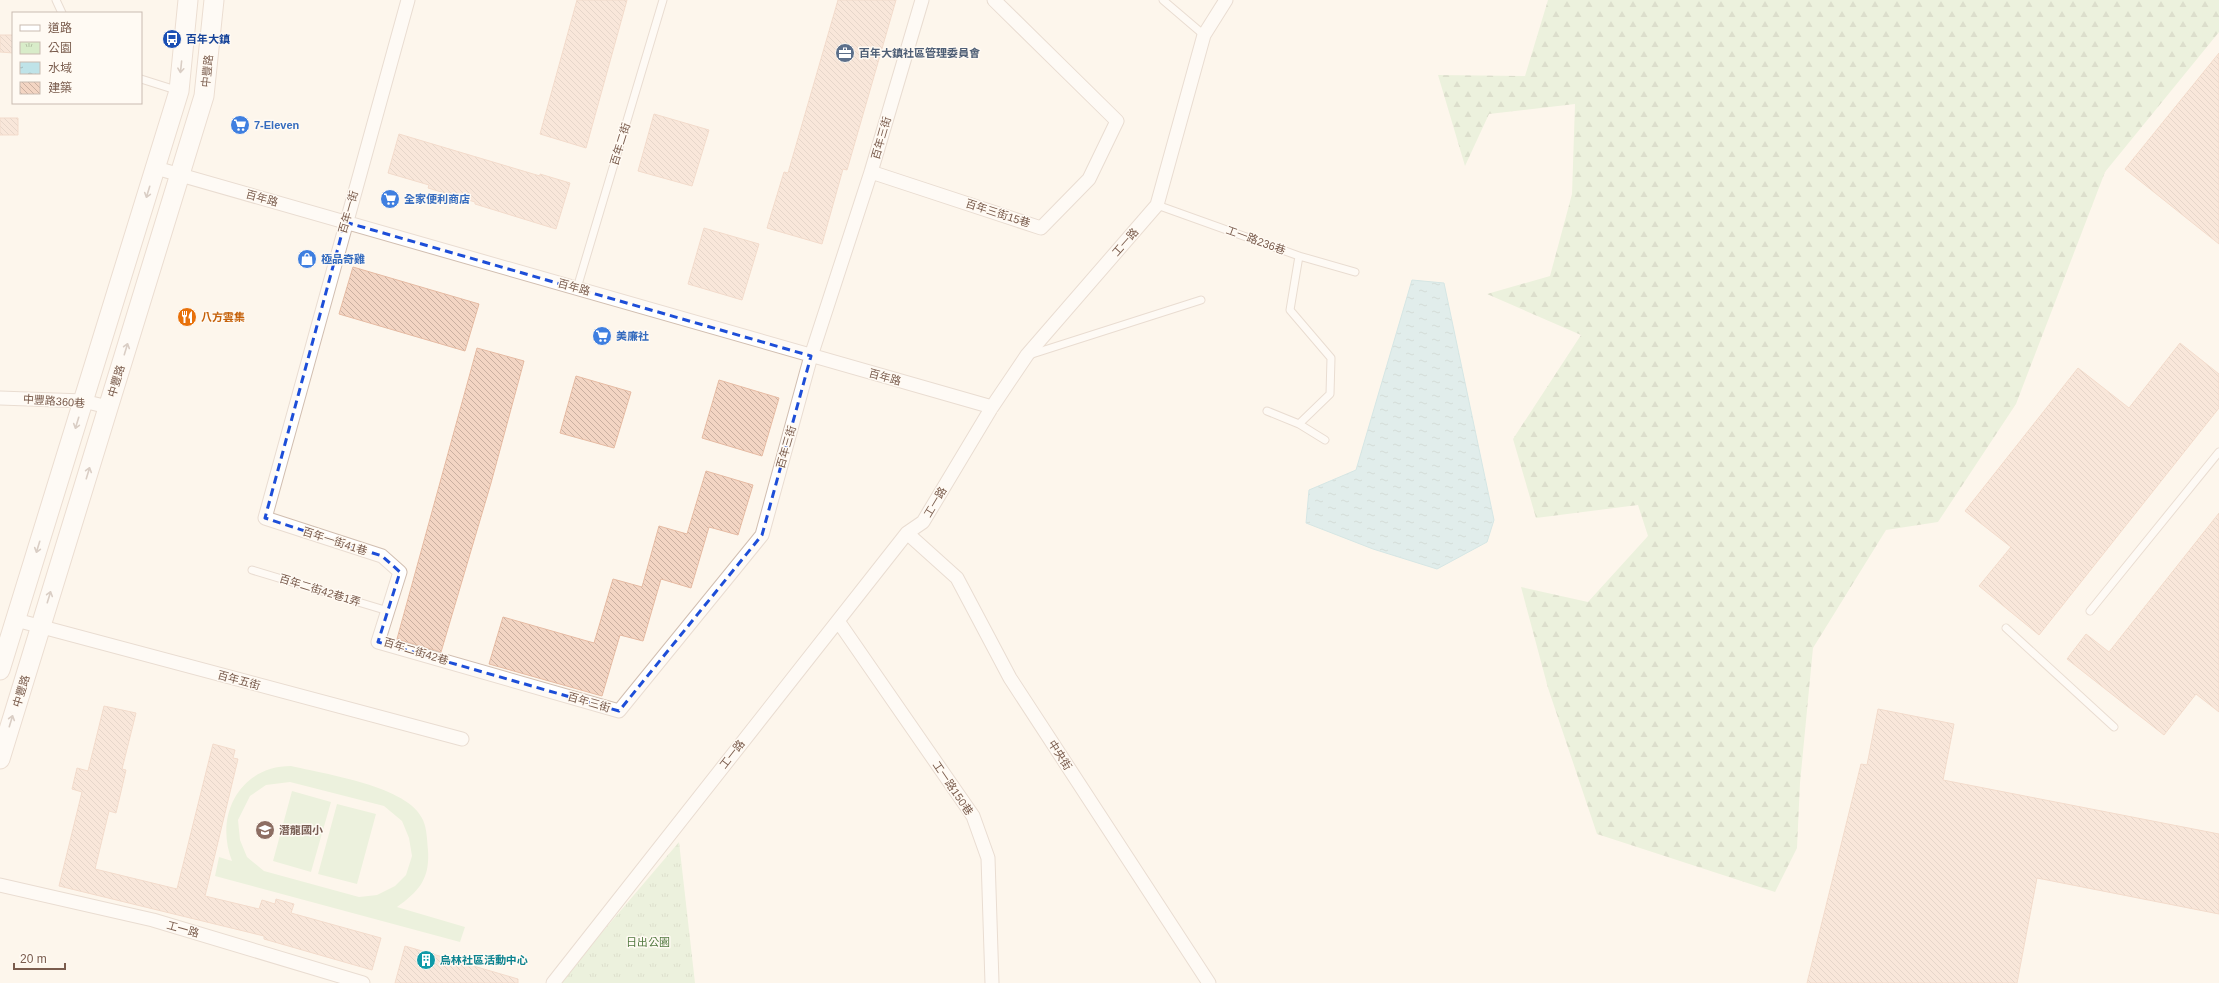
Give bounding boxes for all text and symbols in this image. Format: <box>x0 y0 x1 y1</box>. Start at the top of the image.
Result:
legend <box>12 12 142 104</box>
text: 道路 <box>48 21 72 35</box>
bus stop icon: 百年大鎮 <box>161 28 183 50</box>
place label: 百年大鎮 <box>186 33 230 45</box>
text: 公園 <box>48 41 72 55</box>
office icon: 百年大鎮社區管理委員會 <box>834 42 856 64</box>
place label: 百年大鎮社區管理委員會 <box>859 47 980 59</box>
street label: 中豐路 <box>199 54 215 88</box>
one-way arrow <box>178 60 185 73</box>
text: 水域 <box>48 61 72 75</box>
text: 建築 <box>48 81 72 95</box>
supermarket icon: 7-Eleven <box>229 114 251 136</box>
street label: 百年三街 <box>869 115 893 161</box>
place label: 7-Eleven <box>254 119 300 131</box>
street label: 百年二街 <box>608 121 632 167</box>
one-way arrow <box>144 185 151 198</box>
street label: 百年路 <box>244 188 280 208</box>
supermarket icon: 全家便利商店 <box>379 188 401 210</box>
street label: 百年一街 <box>336 189 360 235</box>
place label: 全家便利商店 <box>404 193 470 205</box>
street label: 百年三街15巷 <box>964 197 1032 229</box>
street label: 工一路236巷 <box>1225 224 1287 256</box>
street label: 工一路 <box>1110 226 1140 258</box>
shop icon: 極品奇雞 <box>296 248 318 270</box>
place label: 極品奇雞 <box>321 253 365 265</box>
street label: 百年路 <box>556 277 592 297</box>
restaurant icon: 八方雲集 <box>176 306 198 328</box>
place label: 八方雲集 <box>201 311 245 323</box>
supermarket icon: 美廉社 <box>591 325 613 347</box>
place label: 美廉社 <box>616 330 649 342</box>
one-way arrow <box>123 342 130 355</box>
street label: 中豐路 <box>105 363 127 399</box>
street label: 百年路 <box>867 367 903 387</box>
street label: 中豐路360巷 <box>22 393 86 409</box>
one-way arrow <box>72 417 80 429</box>
street label: 百年三街 <box>774 424 798 470</box>
one-way arrow <box>85 466 92 479</box>
street label: 工一路 <box>921 485 949 519</box>
street label: 百年一街41巷 <box>301 525 369 557</box>
one-way arrow <box>34 541 41 554</box>
street label: 百年二街42巷1弄 <box>278 572 362 608</box>
one-way arrow <box>46 591 53 604</box>
street label: 百年二街42巷 <box>382 635 450 667</box>
street label: 百年五街 <box>216 669 262 691</box>
street label: 中豐路 <box>10 673 32 709</box>
street label: 百年三街 <box>566 690 612 714</box>
one-way arrow <box>8 715 15 728</box>
street label: 工一路 <box>717 737 747 771</box>
street label: 中央街 <box>1046 738 1074 772</box>
street label: 工一路150巷 <box>931 759 975 817</box>
school or university icon: 潛龍國小 <box>254 819 276 841</box>
place label: 潛龍國小 <box>279 824 323 836</box>
street label: 工一路 <box>165 919 201 939</box>
park label: 日出公園 <box>626 936 670 948</box>
scale bar <box>14 945 65 971</box>
building icon: 烏林社區活動中心 <box>415 949 437 971</box>
text: 20 m <box>20 952 47 966</box>
place label: 烏林社區活動中心 <box>440 954 528 966</box>

